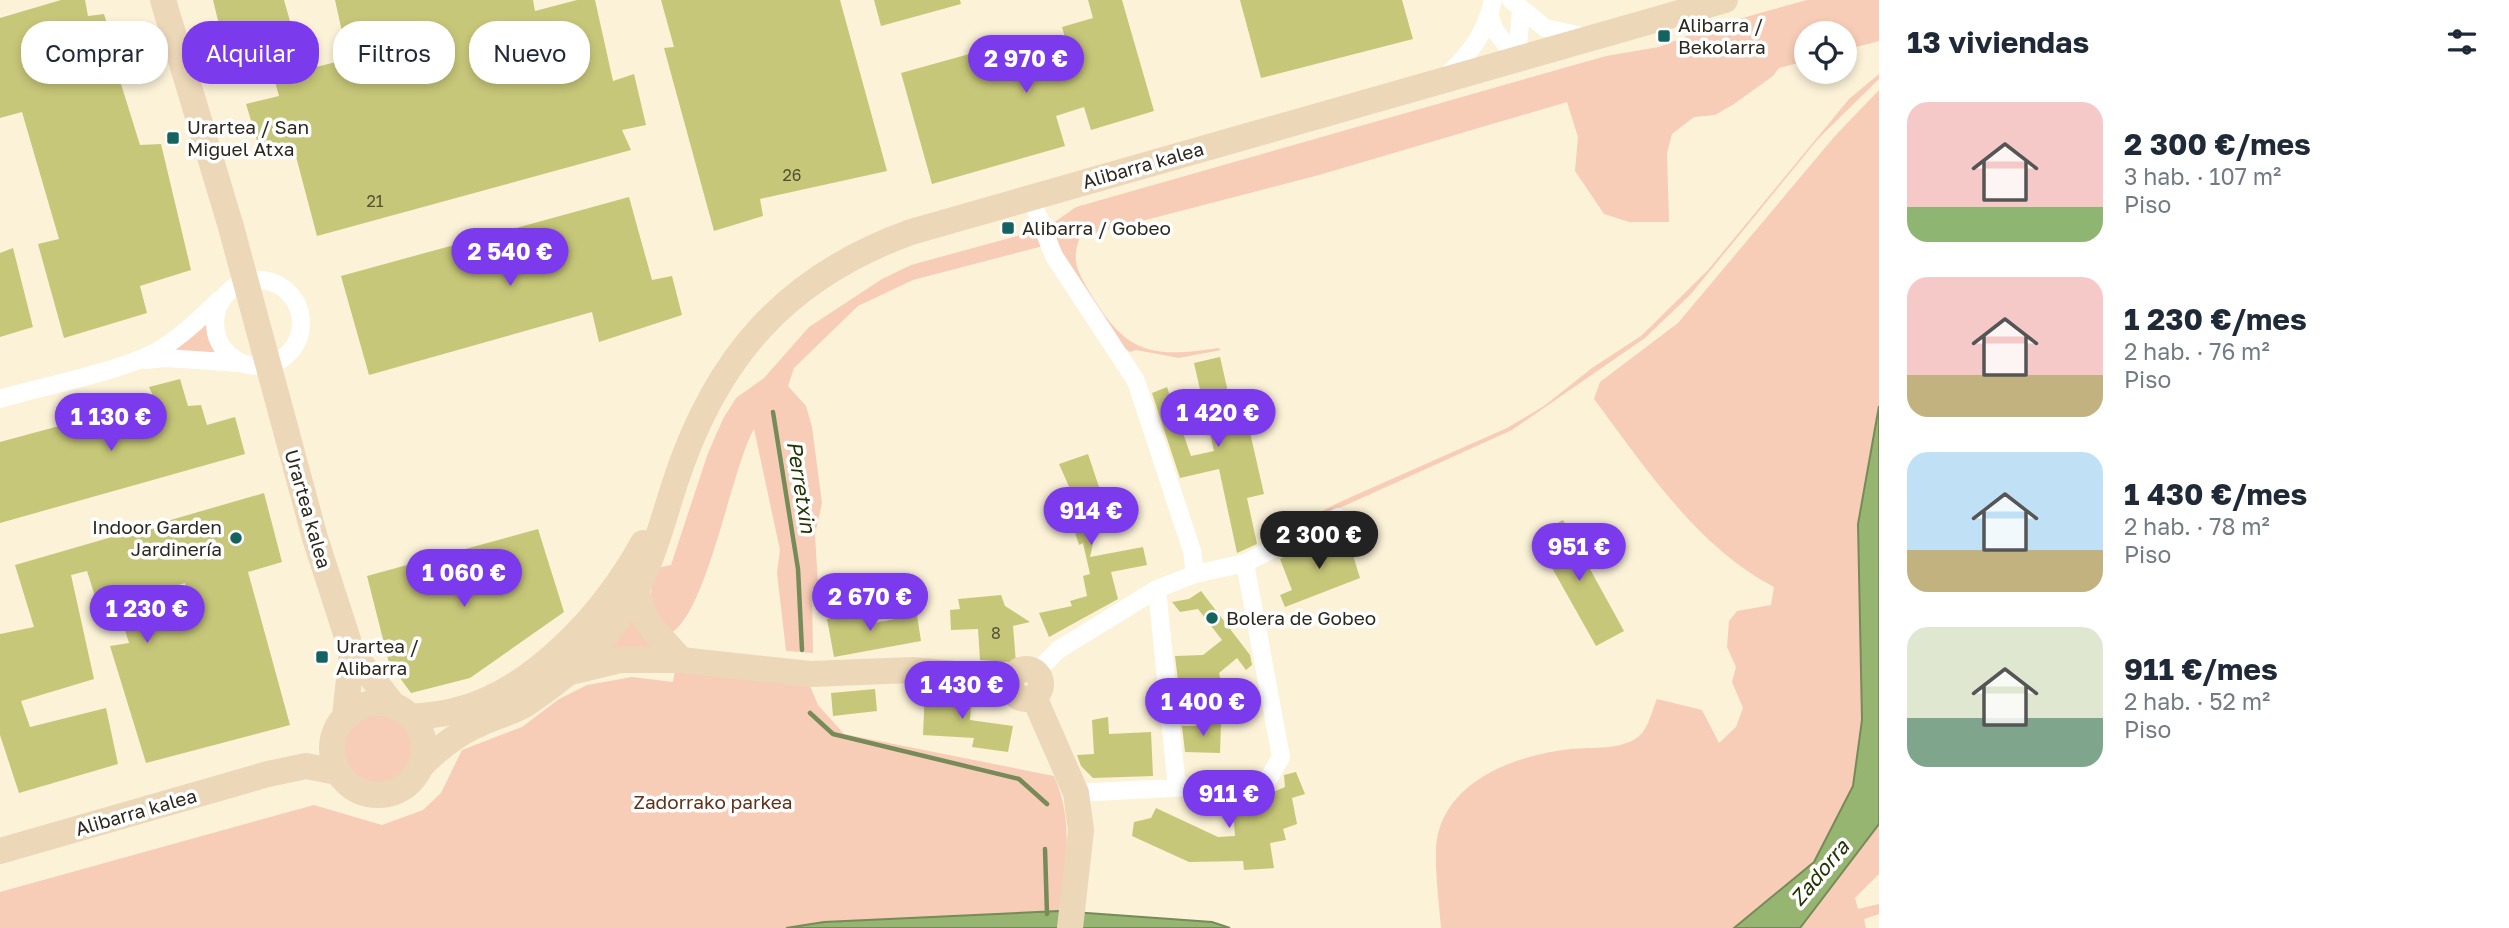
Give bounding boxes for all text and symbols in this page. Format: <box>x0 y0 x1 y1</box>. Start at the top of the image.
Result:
place label: Alibarra / Bekolarra <box>1678 13 1766 58</box>
chip: Comprar <box>21 21 168 84</box>
chip: Alquilar <box>182 21 319 84</box>
chip: Filtros <box>333 21 455 84</box>
chip: Nuevo <box>469 21 590 84</box>
map controls <box>1794 21 1857 84</box>
button: locate <box>1794 21 1857 84</box>
icon: filters <box>2443 23 2481 61</box>
text: 13 viviendas <box>1907 24 2089 60</box>
marker: Alibarra / Bekolarra <box>1656 28 1672 44</box>
pin: 2 970 € <box>961 36 1091 95</box>
text: 2 970 € <box>984 44 1068 72</box>
place label: Urartea / San Miguel Atxa <box>187 115 309 160</box>
text: 2 300 €/mes <box>2124 126 2311 162</box>
marker: Urartea / San Miguel Atxa <box>165 130 181 146</box>
icon: home <box>1963 130 2047 214</box>
street label: Alibarra kalea <box>1080 136 1206 193</box>
text: 3 hab. · 107 m² <box>2124 162 2281 190</box>
house number: 26 <box>783 165 801 185</box>
text: Piso <box>2124 190 2171 218</box>
house number: 21 <box>366 191 384 211</box>
place label: Alibarra / Gobeo <box>1022 216 1171 239</box>
marker: Alibarra / Gobeo <box>1000 220 1016 236</box>
pin: 2 540 € <box>445 229 575 288</box>
text: 2 540 € <box>467 237 553 265</box>
text: 1 230 €/mes <box>2124 301 2307 337</box>
icon: home <box>1963 305 2047 389</box>
text: 2 hab. · 76 m² <box>2124 337 2270 365</box>
text: Piso <box>2124 365 2171 393</box>
pin: 1 420 € <box>1153 390 1283 449</box>
pin: 1 130 € <box>46 393 176 453</box>
text: 1 420 € <box>1177 398 1259 426</box>
text: 1 130 € <box>71 402 151 430</box>
water label: Perretxin <box>782 439 822 536</box>
street label: Urartea kalea <box>281 447 336 571</box>
text: 1 430 €/mes <box>2124 476 2307 512</box>
icon: home <box>1963 480 2047 564</box>
pin: 914 € <box>1042 488 1140 547</box>
text: 914 € <box>1060 496 1122 524</box>
pin: 2 300 € <box>1254 512 1384 571</box>
text: 2 hab. · 78 m² <box>2124 512 2270 540</box>
place label: Indoor Garden Jardinería <box>92 515 222 560</box>
text: 2 300 € <box>1276 520 1362 548</box>
pin: 951 € <box>1530 524 1628 583</box>
marker: Indoor Garden Jardinería <box>228 530 244 546</box>
text: 951 € <box>1548 532 1610 560</box>
text: Piso <box>2124 540 2171 568</box>
pin: 1 060 € <box>399 550 529 609</box>
text: 1 060 € <box>422 558 506 586</box>
pin: 2 670 € <box>805 574 935 633</box>
text: 2 670 € <box>828 582 912 610</box>
pin: 1 230 € <box>82 586 212 645</box>
text: 1 230 € <box>106 594 188 622</box>
place label: Bolera de Gobeo <box>1226 606 1376 629</box>
marker: Bolera de Gobeo <box>1204 610 1220 626</box>
house number: 8 <box>991 623 1001 643</box>
place label: Urartea / Alibarra <box>336 634 419 679</box>
marker: Urartea / Alibarra <box>314 649 330 665</box>
text: 911 €/mes <box>2124 651 2278 687</box>
icon: home <box>1963 655 2047 739</box>
pin: 1 430 € <box>897 662 1027 721</box>
text: 1 430 € <box>921 670 1003 698</box>
pin: 1 400 € <box>1138 678 1268 738</box>
text: 1 400 € <box>1161 687 1245 715</box>
text: 2 hab. · 52 m² <box>2124 687 2270 715</box>
text: Piso <box>2124 715 2171 743</box>
pin: 911 € <box>1180 770 1278 830</box>
text: 911 € <box>1199 779 1259 807</box>
street label: Alibarra kalea <box>73 783 199 840</box>
park label: Zadorrako parkea <box>633 790 793 813</box>
water label: Zadorra <box>1784 833 1855 911</box>

